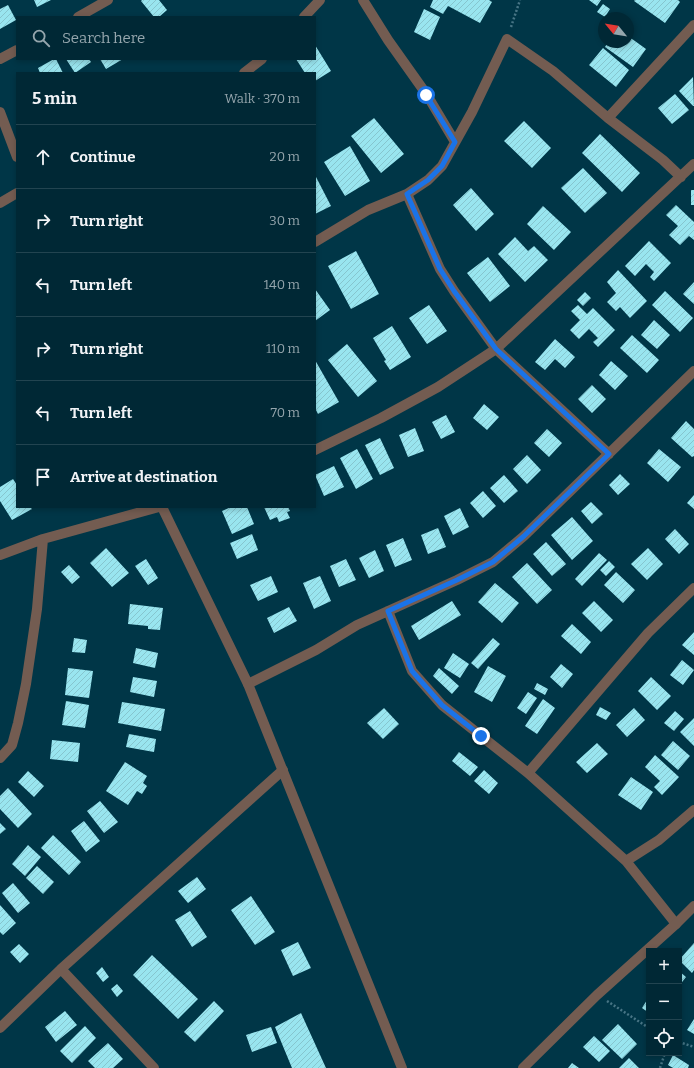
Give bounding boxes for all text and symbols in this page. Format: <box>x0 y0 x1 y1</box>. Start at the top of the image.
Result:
north arrow <box>598 12 634 48</box>
search box <box>16 16 316 60</box>
icon: search <box>30 27 52 49</box>
text: Search here <box>62 29 145 47</box>
route start <box>417 86 435 104</box>
text: 5 min <box>32 88 77 109</box>
text: Walk · 370 m <box>225 91 300 106</box>
icon: ahead <box>32 146 54 168</box>
text: Continue <box>70 148 136 166</box>
text: 20 m <box>270 149 300 164</box>
icon: right <box>32 210 54 232</box>
text: Turn right <box>70 212 143 230</box>
text: 30 m <box>269 213 300 228</box>
icon: left <box>32 274 54 296</box>
text: Turn left <box>70 276 132 294</box>
text: 140 m <box>264 277 300 292</box>
icon: right <box>32 338 54 360</box>
text: Turn right <box>70 340 143 358</box>
text: 110 m <box>266 341 300 356</box>
icon: left <box>32 402 54 424</box>
text: Turn left <box>70 404 132 422</box>
text: 70 m <box>270 405 300 420</box>
icon: arrive <box>32 466 54 488</box>
text: Arrive at destination <box>70 468 217 486</box>
route end <box>472 727 490 745</box>
map controls <box>646 948 682 1056</box>
button: + <box>646 948 682 984</box>
button: − <box>646 984 682 1020</box>
button: locate <box>646 1020 682 1056</box>

